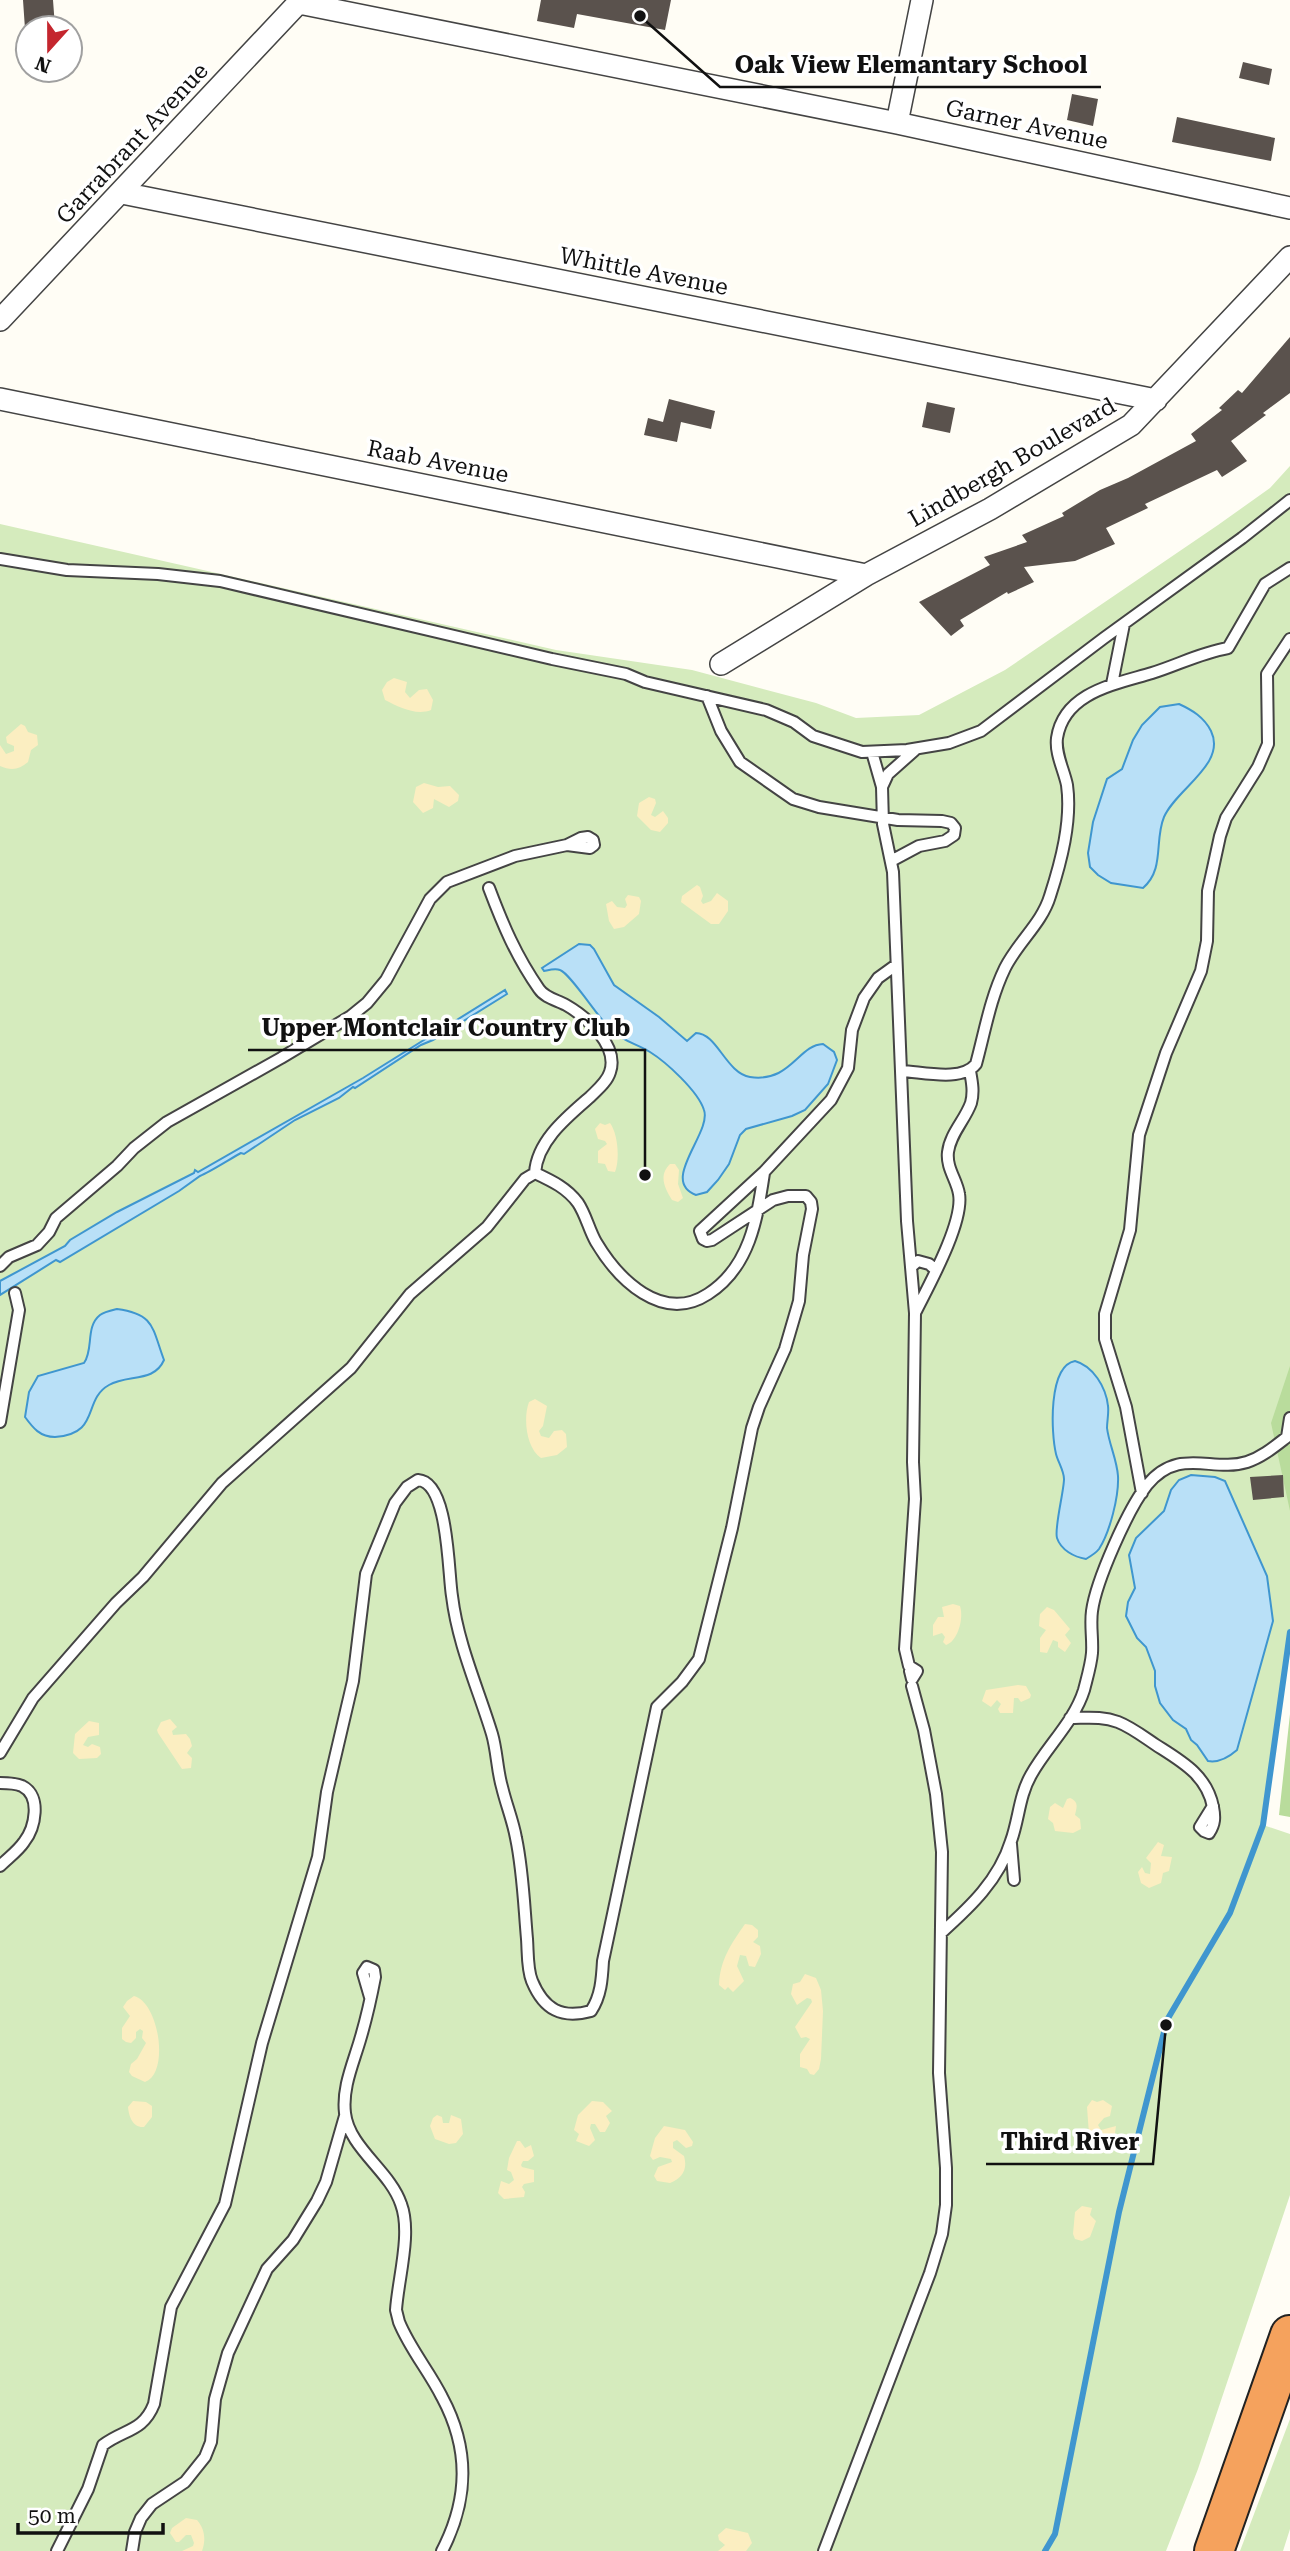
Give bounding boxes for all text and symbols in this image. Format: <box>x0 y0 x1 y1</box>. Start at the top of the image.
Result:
north arrow <box>14 14 84 84</box>
callout: Oak View Elemantary School <box>720 42 1101 87</box>
text: N <box>32 51 54 78</box>
text: Oak View Elemantary School <box>735 51 1087 79</box>
street label: Garrabrant Avenue <box>51 57 214 229</box>
street label: Garner Avenue <box>943 94 1111 155</box>
street label: Whittle Avenue <box>557 242 731 301</box>
street label: Lindbergh Boulevard <box>904 392 1121 533</box>
street label: Raab Avenue <box>365 435 511 488</box>
callout: Upper Montclair Country Club <box>248 1005 645 1050</box>
text: Upper Montclair Country Club <box>262 1014 630 1042</box>
callout: Third River <box>986 2119 1153 2164</box>
text: Third River <box>1001 2128 1139 2156</box>
scale bar <box>18 2492 163 2536</box>
text: 50 m <box>28 2504 76 2528</box>

